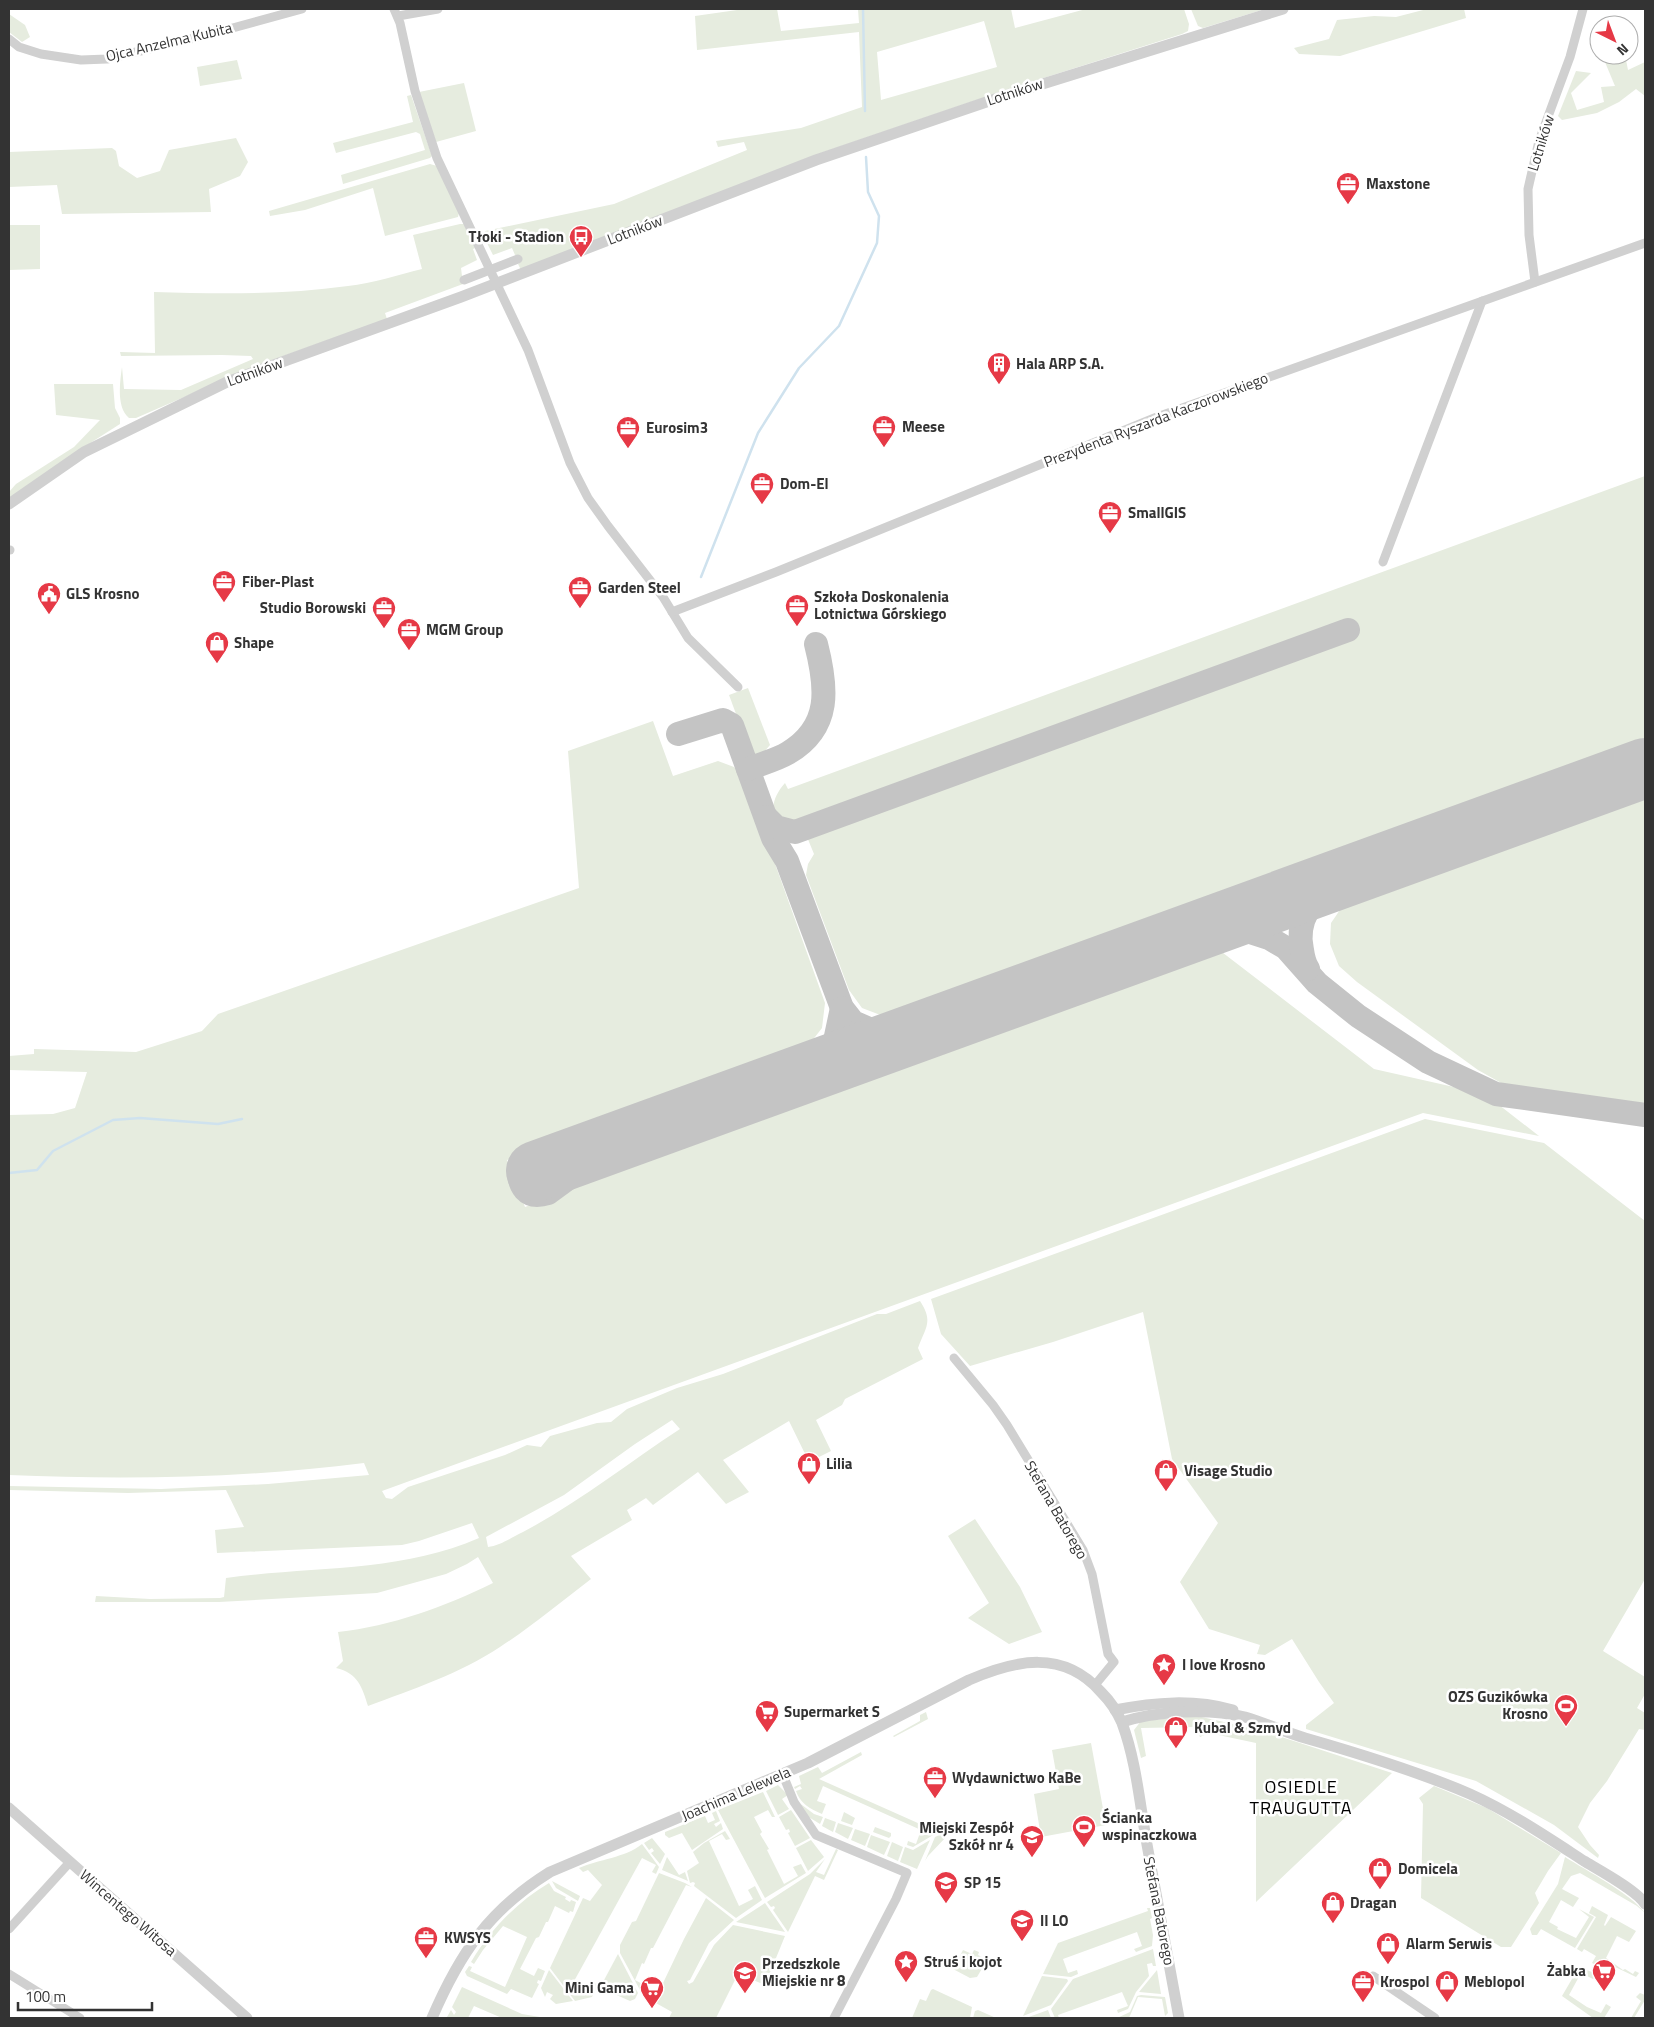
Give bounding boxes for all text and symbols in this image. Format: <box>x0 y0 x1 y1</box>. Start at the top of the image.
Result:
north arrow <box>1589 15 1639 65</box>
street label: Ojca Anzelma Kubita <box>103 16 235 67</box>
text: N <box>1612 39 1634 61</box>
street label: Lotników <box>984 72 1046 111</box>
street label: Lotników <box>1521 112 1560 174</box>
office icon: Maxstone <box>1335 171 1361 205</box>
place label: Maxstone <box>1366 172 1430 195</box>
street label: Lotników <box>604 208 666 251</box>
bus stop icon: Tłoki - Stadion <box>568 224 594 258</box>
place label: Tłoki - Stadion <box>469 225 564 248</box>
street label: Lotników <box>224 351 286 392</box>
building icon: Hala ARP S.A. <box>986 351 1012 385</box>
place label: Hala ARP S.A. <box>1016 352 1104 375</box>
street label: Prezydenta Ryszarda Kaczorowskiego <box>1040 366 1271 473</box>
office icon: Meese <box>871 414 897 448</box>
office icon: Eurosim3 <box>615 415 641 449</box>
place label: Meese <box>902 415 945 438</box>
place label: Eurosim3 <box>646 416 708 439</box>
office icon: Dom-El <box>749 471 775 505</box>
place label: Dom-El <box>780 472 829 495</box>
office icon: SmallGIS <box>1097 500 1123 534</box>
place label: SmallGIS <box>1128 501 1186 524</box>
office icon: Fiber-Plast <box>211 569 237 603</box>
place label: Fiber-Plast <box>242 570 315 593</box>
office icon: Garden Steel <box>567 575 593 609</box>
place label: Garden Steel <box>598 576 681 599</box>
public building icon: GLS Krosno <box>36 581 62 615</box>
place label: GLS Krosno <box>66 582 139 605</box>
place label: Szkoła Doskonalenia Lotnictwa Górskiego <box>814 585 949 625</box>
office icon: Szkoła Doskonalenia Lotnictwa Górskiego <box>784 593 810 627</box>
office icon: Studio Borowski <box>371 595 397 629</box>
place label: Studio Borowski <box>260 596 366 619</box>
office icon: MGM Group <box>396 617 422 651</box>
place label: MGM Group <box>426 618 503 641</box>
shop icon: Shape <box>204 630 230 664</box>
place label: Shape <box>234 631 274 654</box>
shop icon: Lilia <box>796 1451 822 1485</box>
place label: Lilia <box>826 1452 853 1475</box>
street label: Stefana Batorego <box>1019 1456 1094 1563</box>
shop icon: Visage Studio <box>1153 1458 1179 1492</box>
place label: Visage Studio <box>1184 1459 1273 1482</box>
place icon: I love Krosno <box>1151 1652 1177 1686</box>
place label: I love Krosno <box>1182 1653 1266 1676</box>
place label: OZS Guzikówka Krosno <box>1448 1685 1548 1725</box>
sports icon: OZS Guzikówka Krosno <box>1553 1693 1579 1727</box>
supermarket icon: Supermarket S <box>754 1699 780 1733</box>
place label: Supermarket S <box>784 1700 880 1723</box>
shop icon: Kubal & Szmyd <box>1163 1715 1189 1749</box>
place label: Kubal & Szmyd <box>1194 1716 1291 1739</box>
street label: Joachima Lelewela <box>678 1760 794 1827</box>
office icon: Wydawnictwo KaBe <box>922 1765 948 1799</box>
place label: Wydawnictwo KaBe <box>952 1766 1082 1789</box>
district label: OSIEDLE TRAUGUTTA <box>1249 1773 1353 1821</box>
place label: Ścianka wspinaczkowa <box>1102 1806 1197 1846</box>
sports icon: Ścianka wspinaczkowa <box>1071 1814 1097 1848</box>
place label: Miejski Zespół Szkół nr 4 <box>919 1816 1014 1856</box>
school or university icon: Miejski Zespół Szkół nr 4 <box>1019 1824 1045 1858</box>
street label: Stefana Batorego <box>1138 1855 1181 1967</box>
shop icon: Domicela <box>1367 1856 1393 1890</box>
place label: Domicela <box>1398 1857 1458 1880</box>
street label: Wincentego Witosa <box>74 1864 183 1962</box>
school or university icon: SP 15 <box>933 1870 959 1904</box>
place label: SP 15 <box>964 1871 1001 1894</box>
shop icon: Dragan <box>1320 1890 1346 1924</box>
place label: Dragan <box>1350 1891 1397 1914</box>
school or university icon: II LO <box>1009 1908 1035 1942</box>
place label: II LO <box>1040 1909 1069 1932</box>
office icon: KWSYS <box>413 1925 439 1959</box>
place label: KWSYS <box>444 1926 491 1949</box>
shop icon: Alarm Serwis <box>1375 1931 1401 1965</box>
place label: Alarm Serwis <box>1406 1932 1492 1955</box>
place icon: Struś i kojot <box>893 1949 919 1983</box>
place label: Struś i kojot <box>924 1950 1002 1973</box>
place label: Przedszkole Miejskie nr 8 <box>762 1952 845 1992</box>
supermarket icon: Żabka <box>1591 1958 1617 1992</box>
place label: Żabka <box>1547 1959 1586 1982</box>
school or university icon: Przedszkole Miejskie nr 8 <box>732 1960 758 1994</box>
office icon: Krospol <box>1350 1969 1376 2003</box>
shop icon: Meblopol <box>1434 1969 1460 2003</box>
place label: Krospol <box>1380 1970 1430 1993</box>
place label: Meblopol <box>1464 1970 1525 1993</box>
supermarket icon: Mini Gama <box>639 1975 665 2009</box>
place label: Mini Gama <box>565 1976 634 1999</box>
scale bar <box>18 1980 151 2012</box>
text: 100 m <box>25 1985 66 2008</box>

